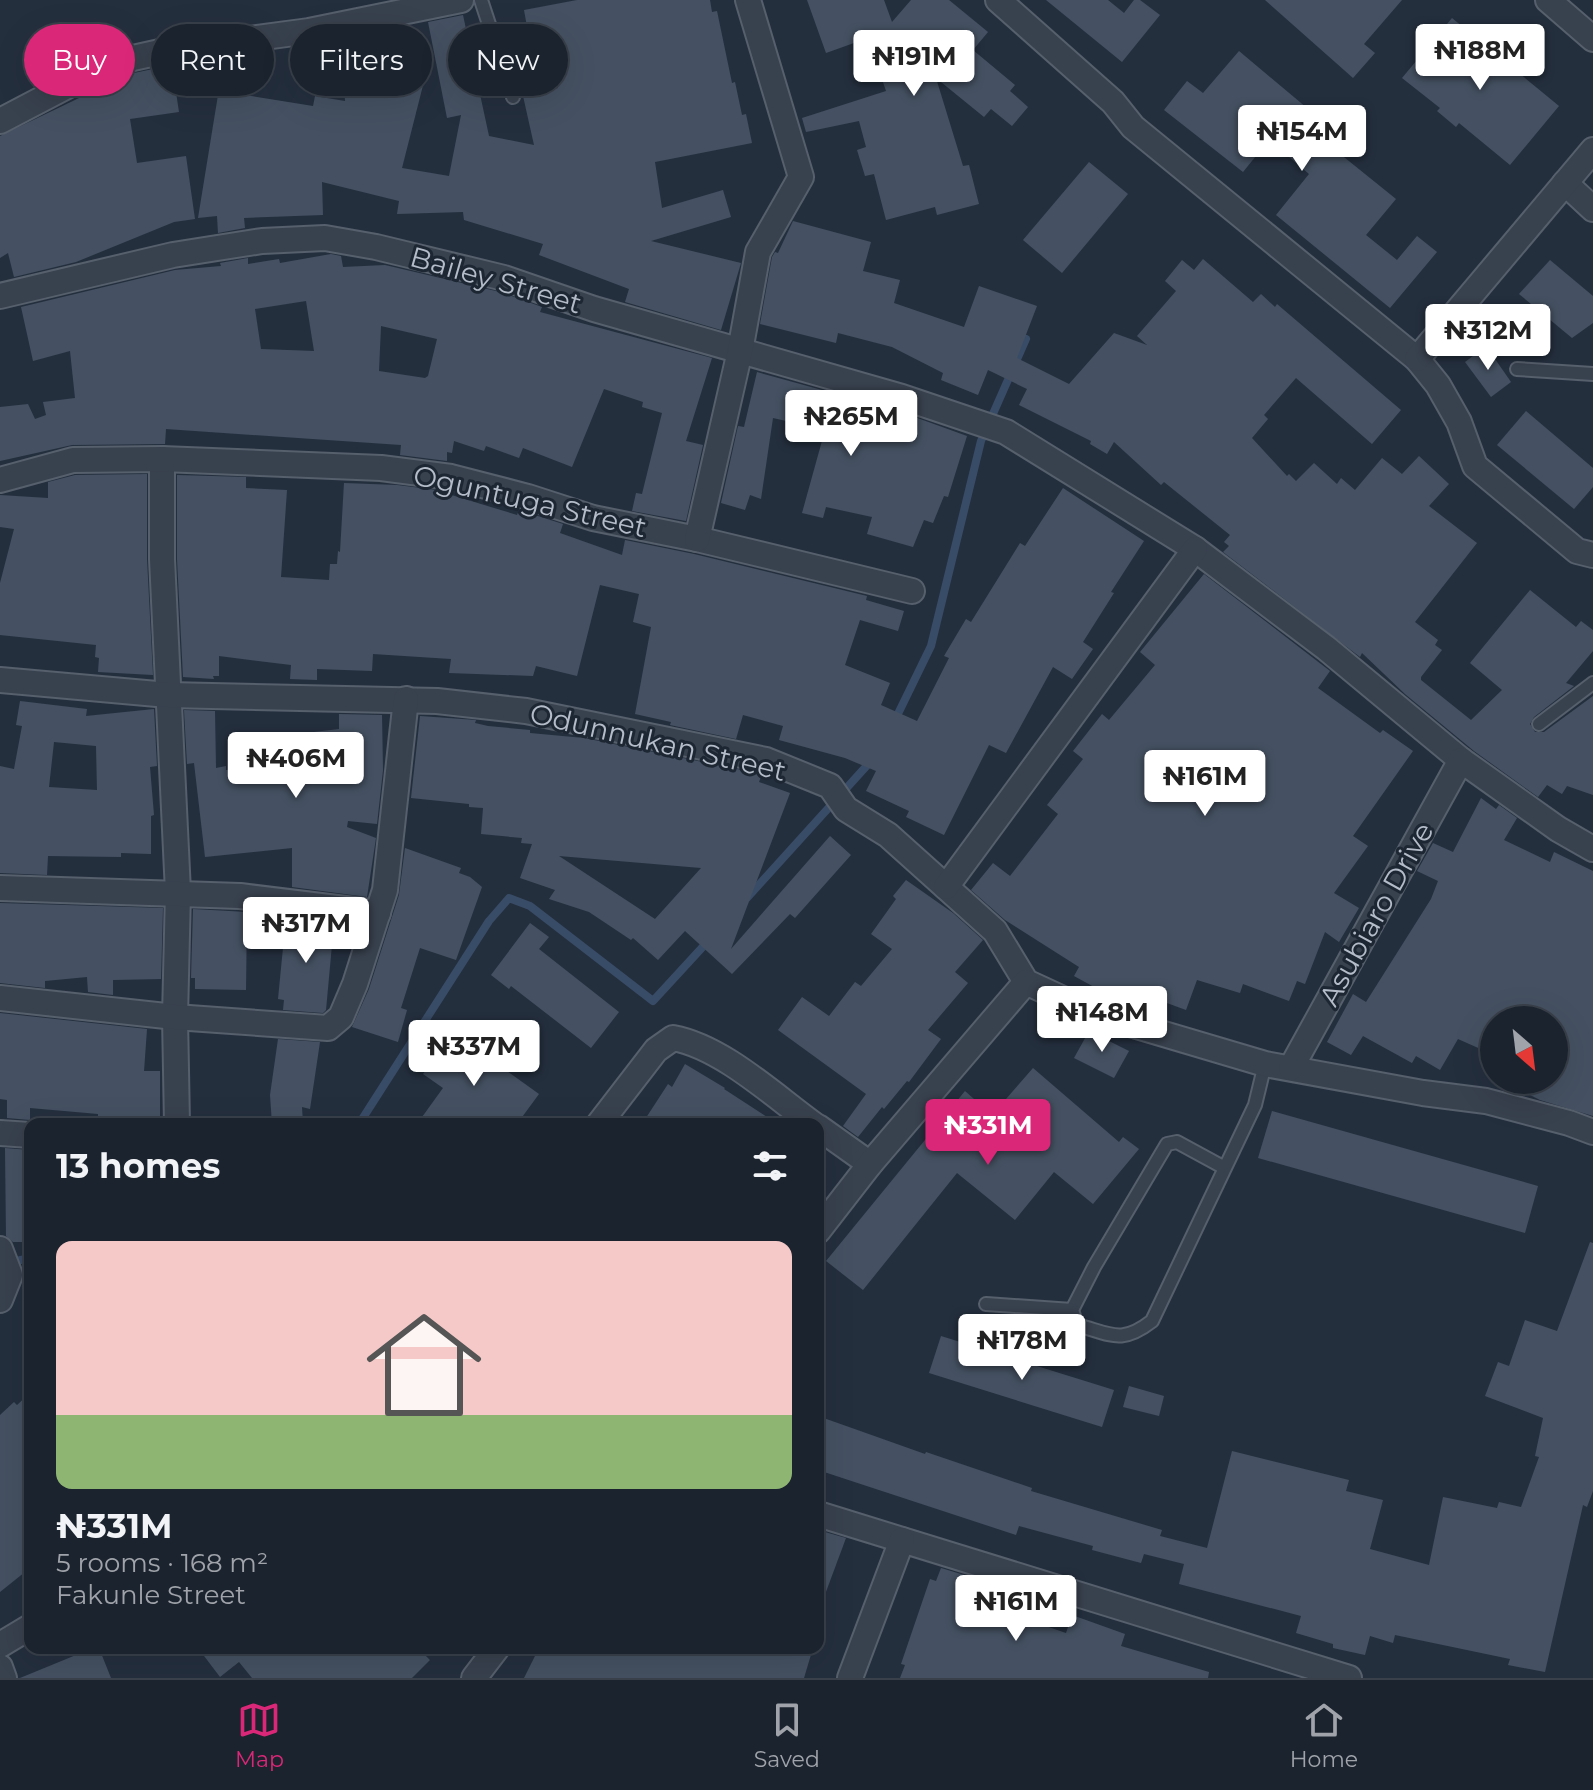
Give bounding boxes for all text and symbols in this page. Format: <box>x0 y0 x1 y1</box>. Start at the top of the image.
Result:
chip: Buy <box>24 24 135 96</box>
chip: Rent <box>151 24 274 96</box>
chip: Filters <box>290 24 432 96</box>
chip: New <box>448 24 568 96</box>
pin: ₦188M <box>1424 24 1536 92</box>
pin: ₦191M <box>858 30 970 98</box>
text: ₦188M <box>1434 34 1526 66</box>
text: ₦191M <box>871 40 957 72</box>
pin: ₦154M <box>1246 105 1358 173</box>
text: ₦154M <box>1256 115 1348 147</box>
street label: Bailey Street <box>406 239 586 321</box>
pin: ₦312M <box>1432 304 1544 372</box>
text: ₦312M <box>1443 314 1533 346</box>
pin: ₦265M <box>795 390 907 458</box>
text: ₦265M <box>803 400 899 432</box>
street label: Oguntuga Street <box>410 458 650 544</box>
street label: Odunnukan Street <box>527 696 789 788</box>
pin: ₦406M <box>240 732 352 800</box>
text: ₦406M <box>246 742 346 774</box>
pin: ₦161M <box>1149 750 1261 818</box>
text: ₦161M <box>1162 760 1248 792</box>
street label: Asubiaro Drive <box>1312 816 1440 1012</box>
pin: ₦317M <box>250 897 362 965</box>
text: ₦317M <box>261 907 351 939</box>
pin: ₦148M <box>1046 986 1158 1054</box>
text: ₦148M <box>1055 996 1149 1028</box>
north arrow <box>1480 1006 1568 1094</box>
map controls <box>1480 1006 1568 1094</box>
pin: ₦337M <box>418 1020 530 1088</box>
text: ₦337M <box>427 1030 521 1062</box>
pin: ₦331M <box>932 1099 1044 1167</box>
text: ₦331M <box>943 1109 1033 1141</box>
icon: filters <box>748 1144 792 1188</box>
text: 13 homes <box>56 1145 220 1187</box>
icon: home <box>352 1293 496 1437</box>
pin: ₦178M <box>966 1314 1078 1382</box>
text: ₦178M <box>976 1324 1068 1356</box>
text: ₦331M <box>56 1505 173 1547</box>
text: 5 rooms · 168 m² <box>56 1547 268 1579</box>
pin: ₦161M <box>960 1575 1072 1643</box>
text: Fakunle Street <box>56 1579 246 1611</box>
text: ₦161M <box>973 1585 1059 1617</box>
tab: Map <box>235 1698 284 1773</box>
tab: Saved <box>754 1698 820 1773</box>
tab: Home <box>1290 1698 1358 1773</box>

